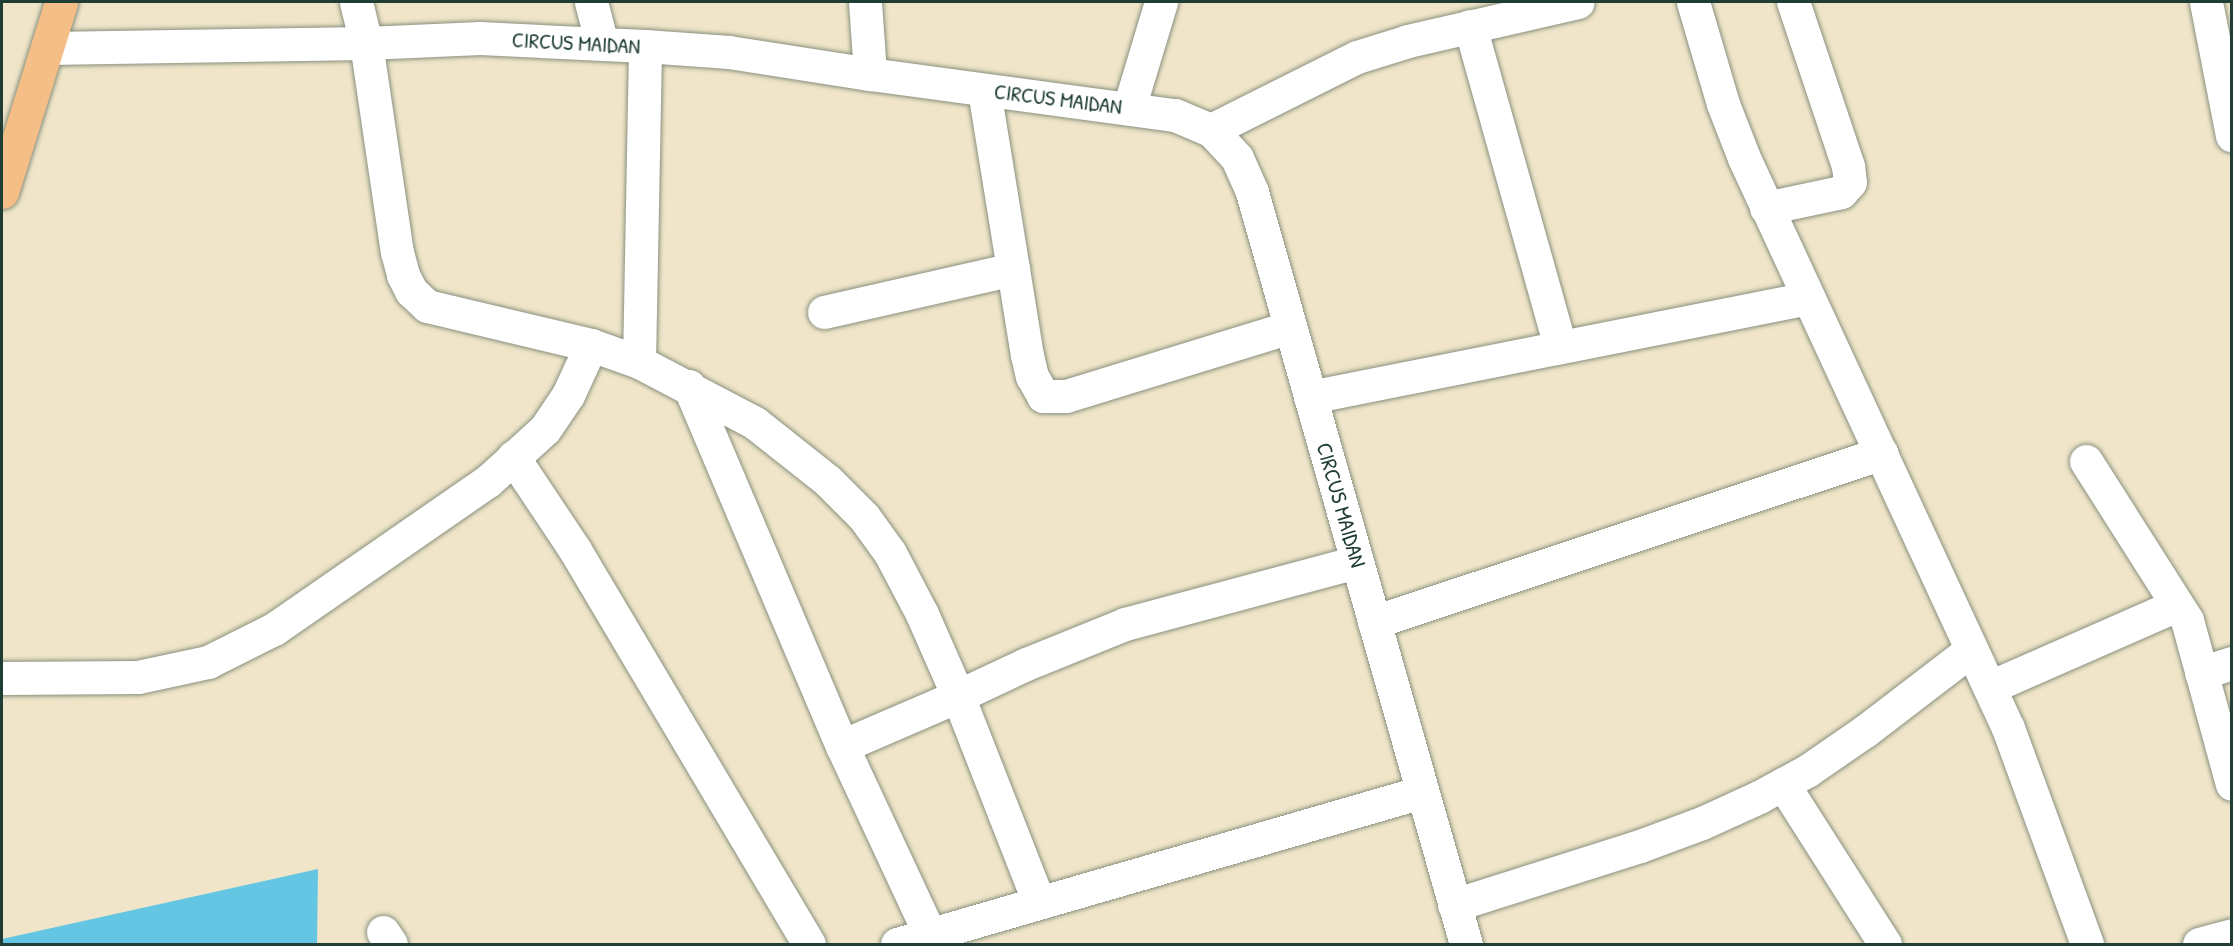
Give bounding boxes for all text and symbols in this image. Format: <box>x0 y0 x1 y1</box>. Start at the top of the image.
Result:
street label: CIRCUS MAIDAN <box>511 26 641 60</box>
street label: CIRCUS MAIDAN <box>993 78 1123 120</box>
street label: CIRCUS MAIDAN <box>1311 440 1371 570</box>

